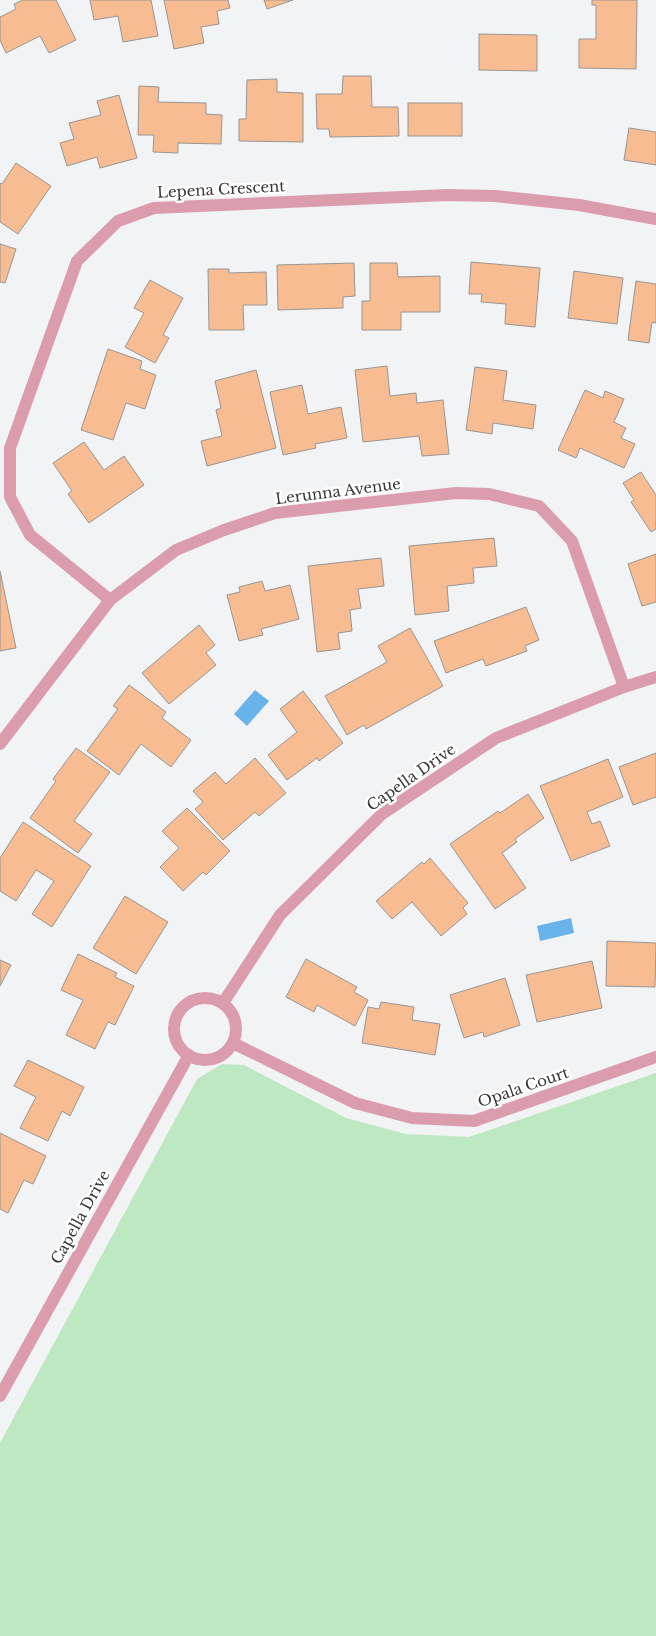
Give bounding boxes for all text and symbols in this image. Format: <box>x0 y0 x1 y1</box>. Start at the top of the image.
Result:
street label: Lepena Crescent <box>157 176 286 202</box>
street label: Lerunna Avenue <box>274 474 402 508</box>
street label: Capella Drive <box>363 739 459 815</box>
street label: Opala Court <box>475 1062 571 1111</box>
street label: Capella Drive <box>46 1167 114 1267</box>

